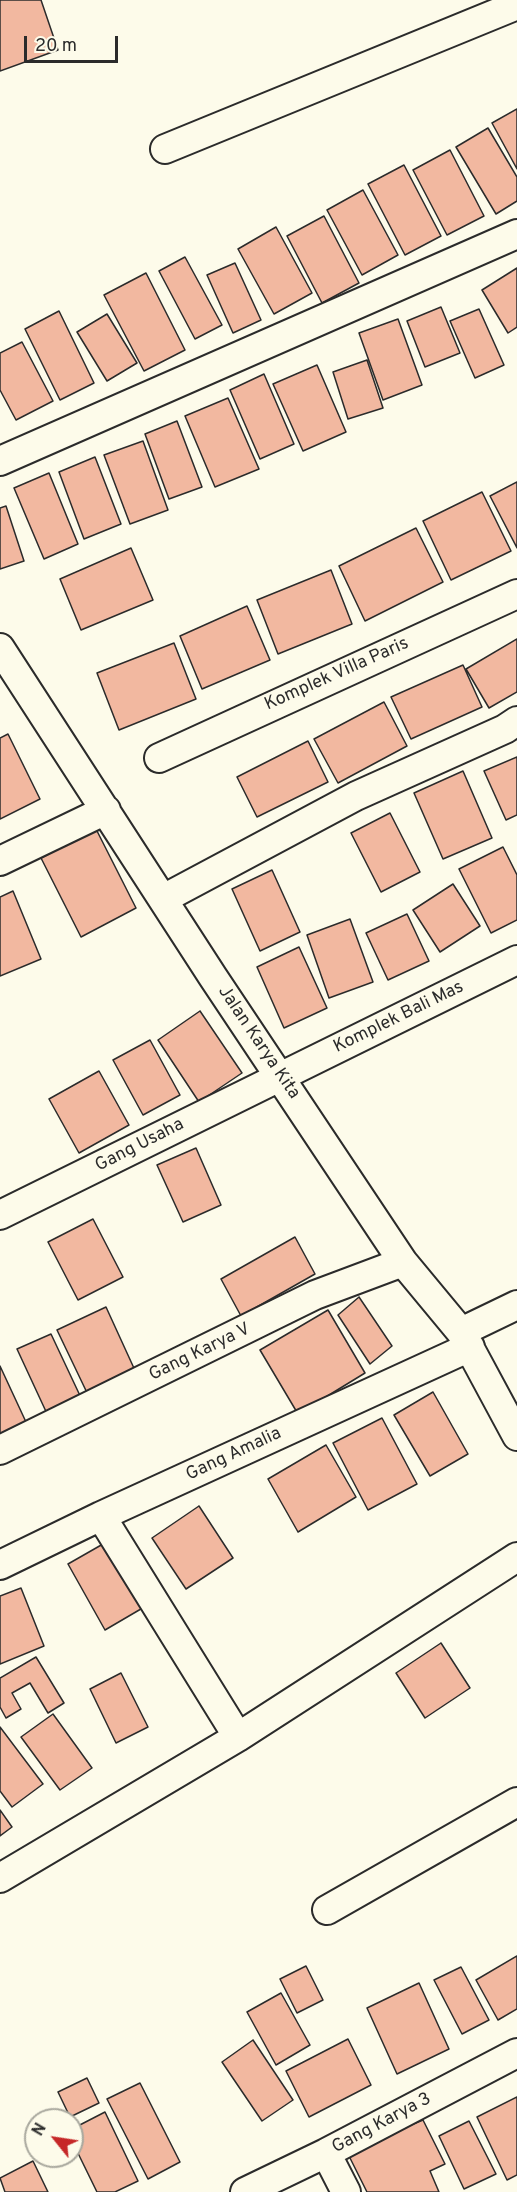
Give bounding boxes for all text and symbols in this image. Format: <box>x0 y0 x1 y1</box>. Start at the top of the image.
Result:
scale bar <box>27 24 122 62</box>
text: 20 m <box>35 35 77 58</box>
street label: Komplek Villa Paris <box>262 634 412 716</box>
street label: Komplek Bali Mas <box>330 977 468 1059</box>
street label: Jalan Karya Kita <box>212 982 304 1104</box>
street label: Gang Usaha <box>92 1114 188 1178</box>
street label: Gang Karya V <box>146 1319 254 1387</box>
street label: Gang Amalia <box>183 1424 285 1486</box>
street label: Gang Karya 3 <box>329 2089 435 2159</box>
north arrow <box>24 2108 84 2168</box>
text: N <box>29 2120 52 2140</box>

